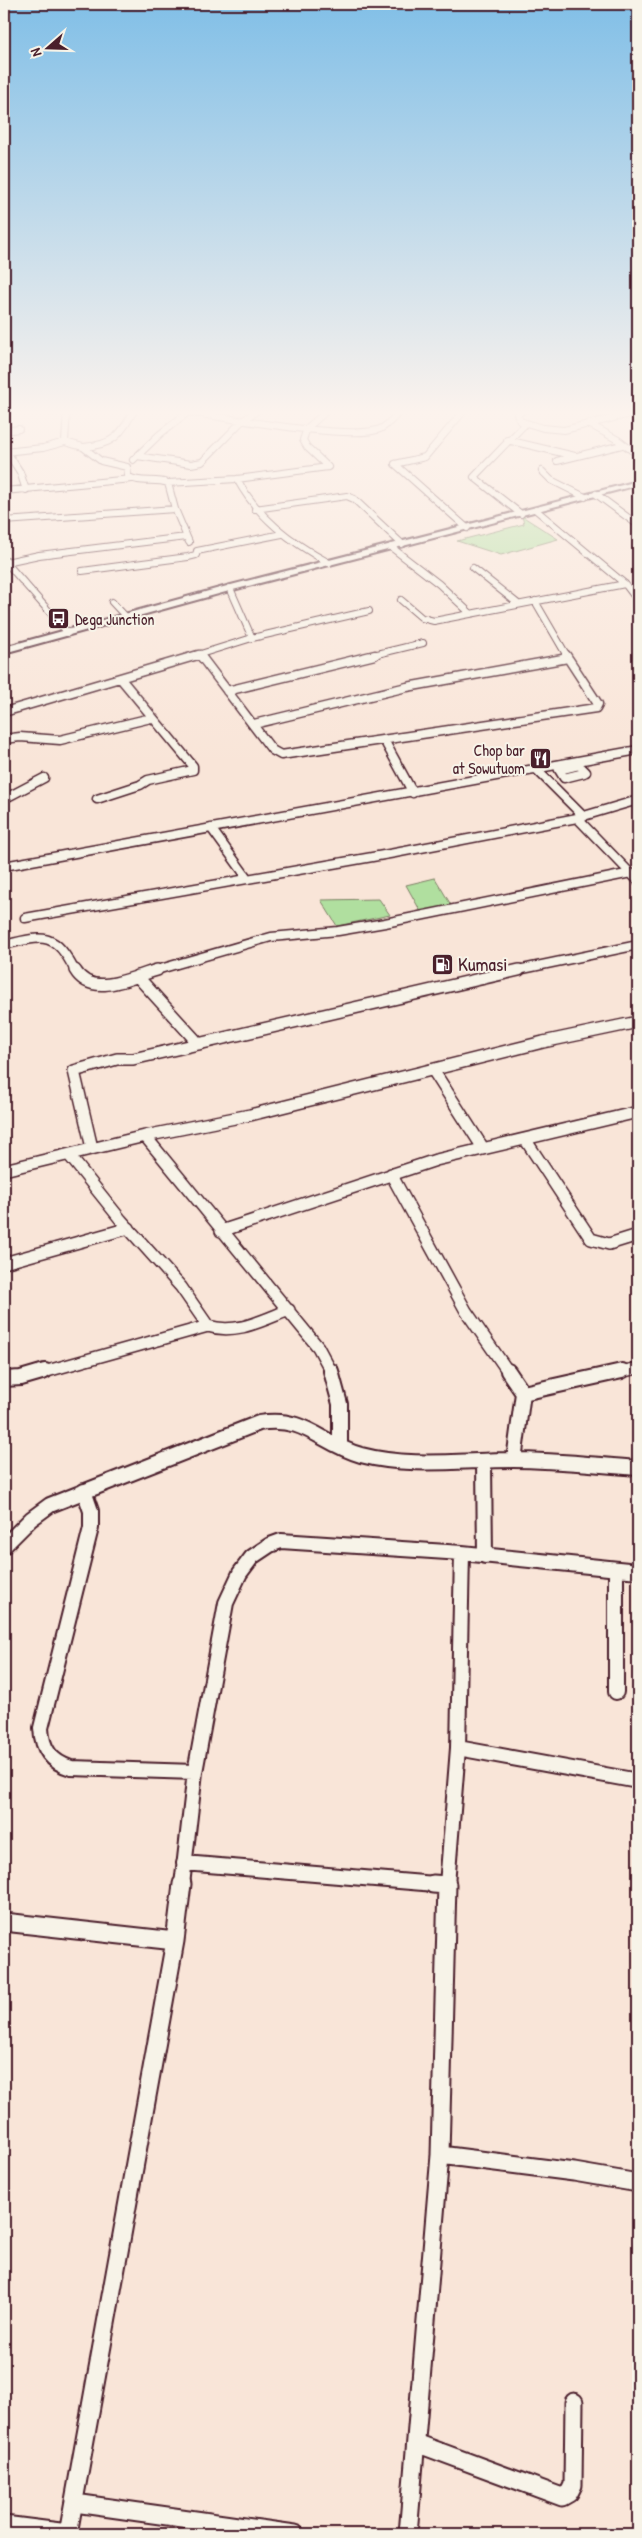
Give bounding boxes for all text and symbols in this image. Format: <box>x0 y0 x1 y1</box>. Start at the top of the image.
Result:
north arrow <box>22 22 72 72</box>
text: N <box>25 45 46 59</box>
bus stop icon: Dega Junction <box>47 607 71 631</box>
place label: Dega Junction <box>75 608 155 630</box>
place label: Chop bar at Sowutuom <box>453 739 525 779</box>
restaurant icon: Chop bar at Sowutuom <box>529 747 553 771</box>
place label: Kumasi <box>458 951 507 977</box>
fuel station icon: Kumasi <box>430 952 454 976</box>

